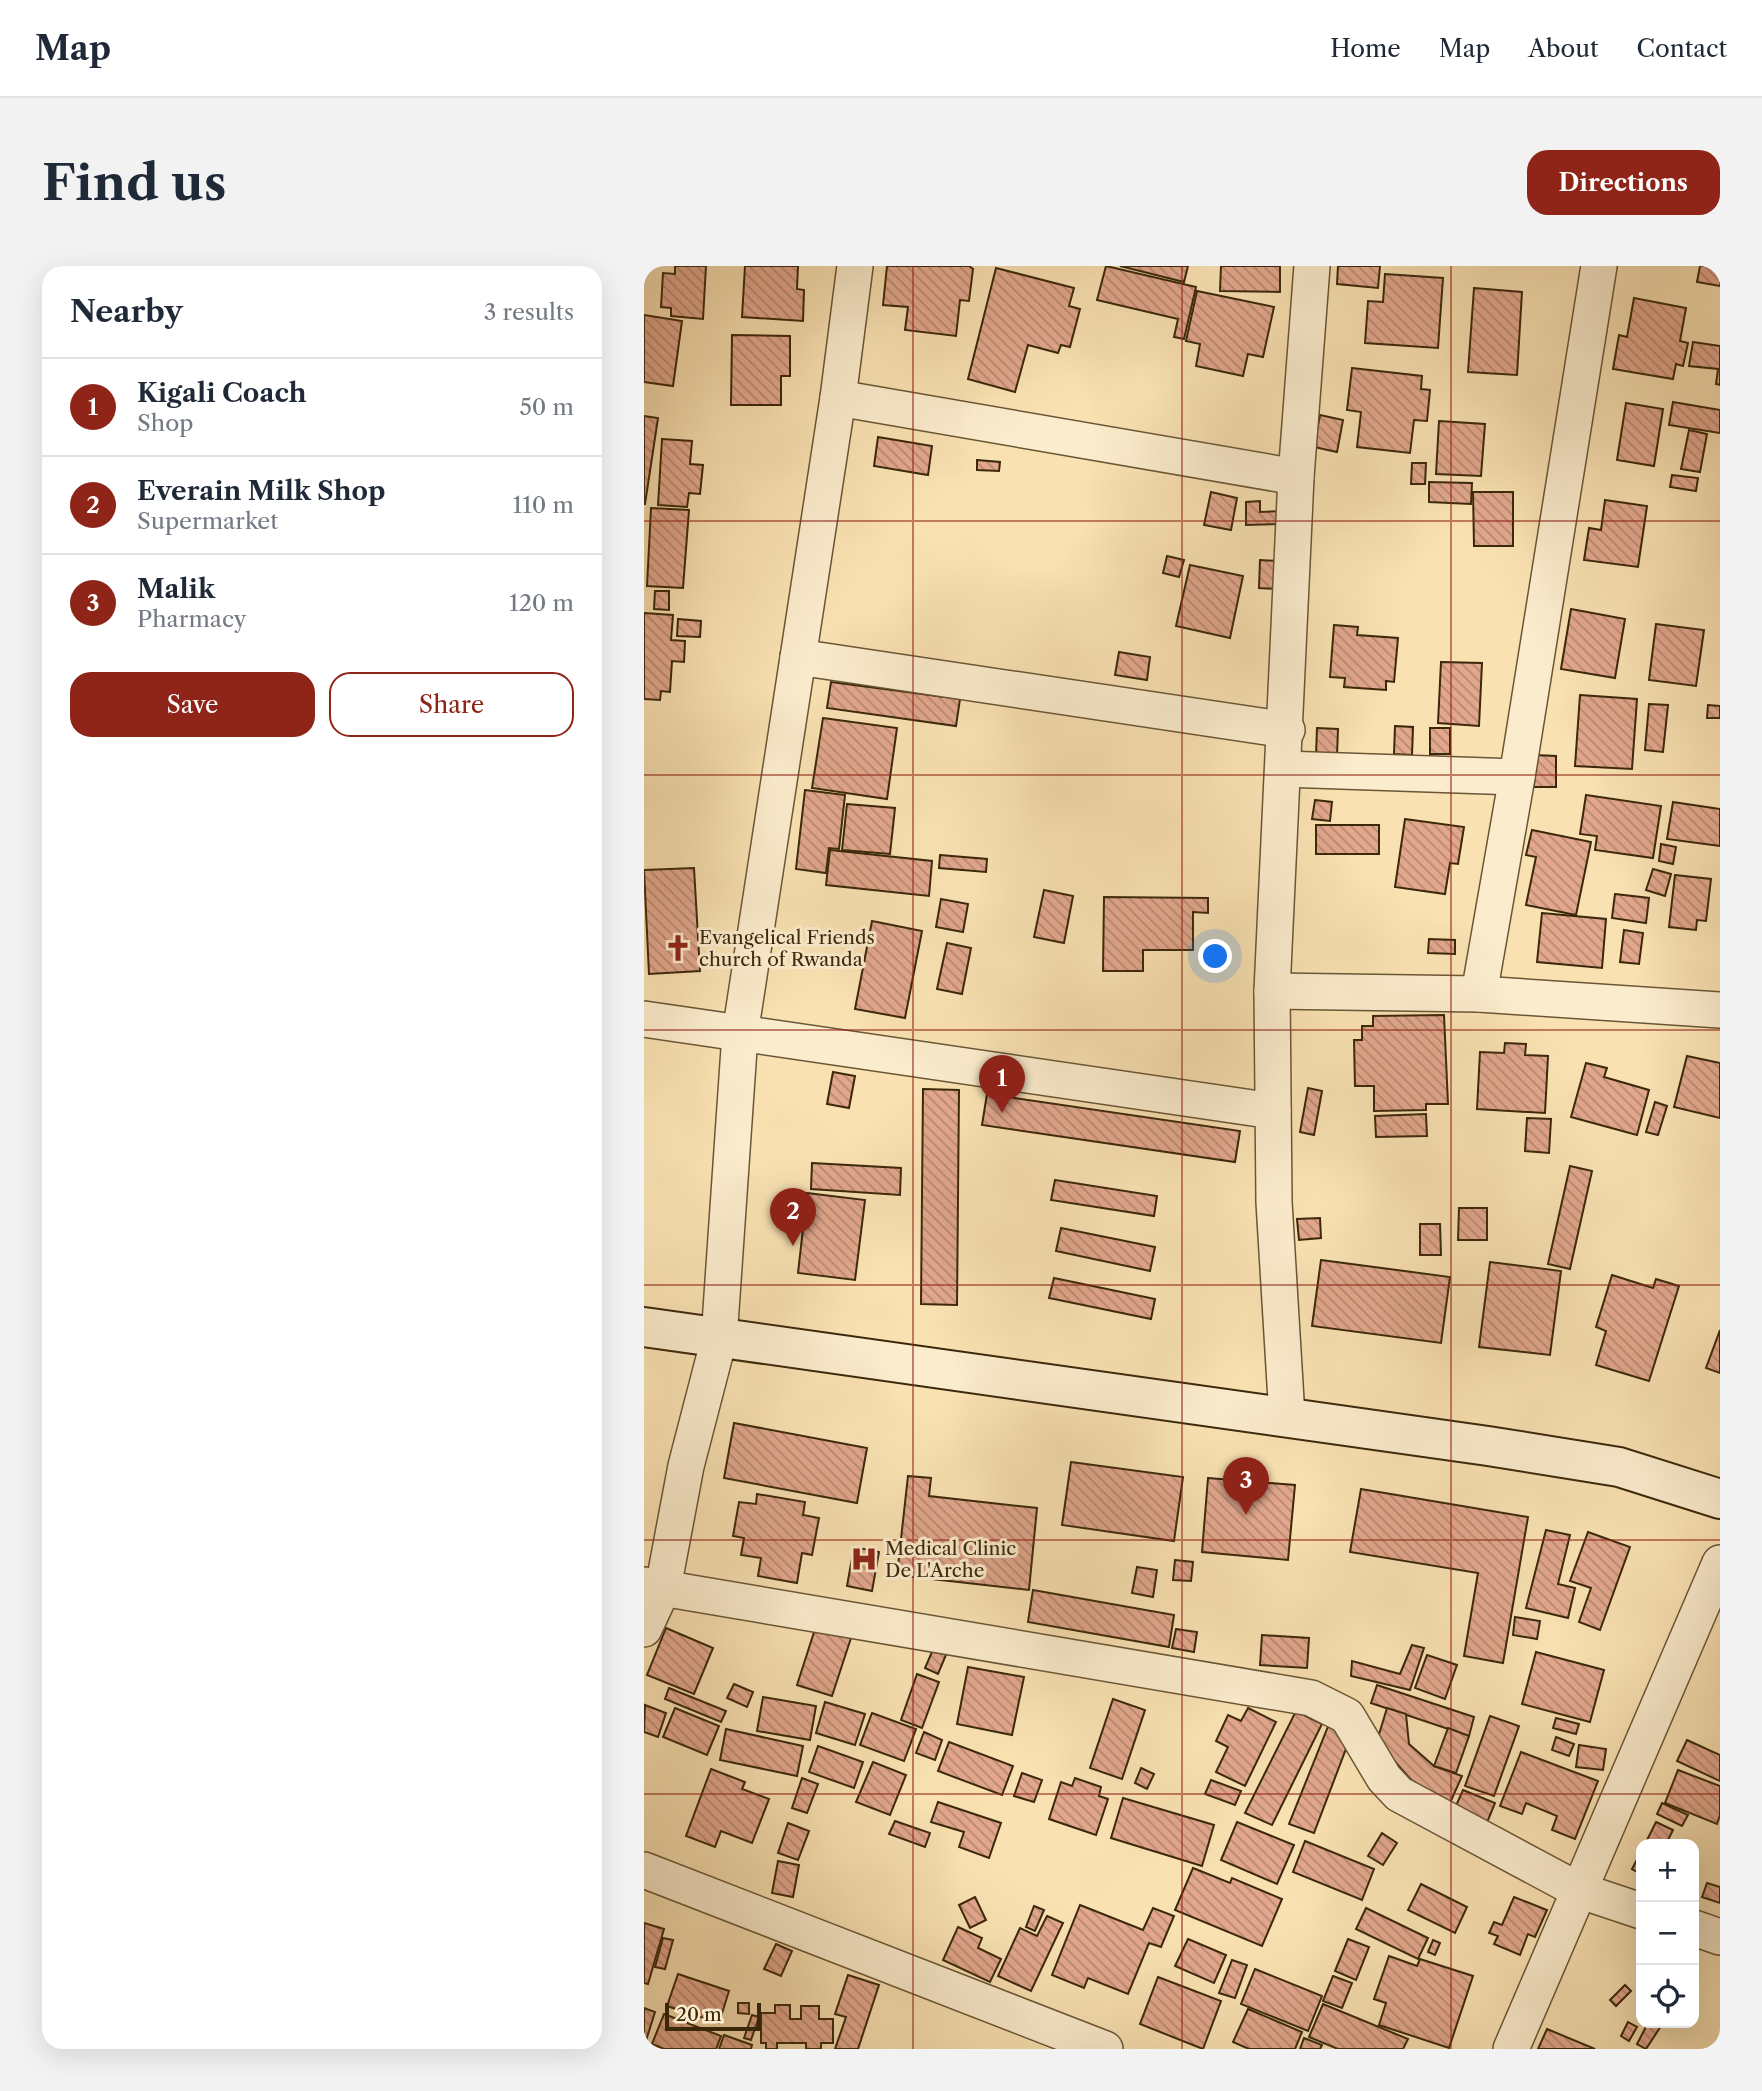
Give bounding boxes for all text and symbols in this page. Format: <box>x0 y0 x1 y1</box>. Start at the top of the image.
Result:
text: Map <box>35 28 111 69</box>
text: Home <box>1330 34 1401 63</box>
text: Map <box>1439 34 1490 63</box>
text: About <box>1528 34 1599 63</box>
text: Contact <box>1637 34 1727 63</box>
button: Directions <box>1527 150 1720 215</box>
text: Find us <box>42 152 226 213</box>
text: Nearby <box>70 293 183 330</box>
text: 3 results <box>484 298 574 326</box>
text: Kigali Coach <box>137 377 307 409</box>
text: 1 <box>88 393 98 421</box>
text: 50 m <box>519 393 574 421</box>
text: Shop <box>137 409 193 437</box>
text: Everain Milk Shop <box>137 475 385 507</box>
text: 2 <box>86 491 100 519</box>
text: 110 m <box>513 491 574 519</box>
text: Supermarket <box>137 507 278 535</box>
text: Malik <box>137 573 215 605</box>
text: 3 <box>87 589 100 617</box>
text: 120 m <box>509 589 574 617</box>
text: Pharmacy <box>137 605 247 633</box>
button: Save <box>70 672 315 737</box>
button: Share <box>329 672 574 737</box>
place label: Evangelical Friends church of Rwanda <box>699 926 875 971</box>
church icon: Evangelical Friends church of Rwanda <box>663 933 693 963</box>
your location <box>1198 939 1232 973</box>
pin: 1 <box>979 1055 1025 1113</box>
pin: 2 <box>770 1188 816 1246</box>
pin: 3 <box>1223 1457 1269 1515</box>
place label: Medical Clinic De L'Arche <box>885 1537 1016 1582</box>
hospital icon: Medical Clinic De L'Arche <box>849 1544 879 1574</box>
map controls <box>1636 1839 1699 2028</box>
button: + <box>1636 1839 1699 1902</box>
button: − <box>1636 1902 1699 1965</box>
button: locate <box>1636 1965 1699 2028</box>
scale bar <box>665 2000 761 2032</box>
text: 20 m <box>676 2003 722 2026</box>

